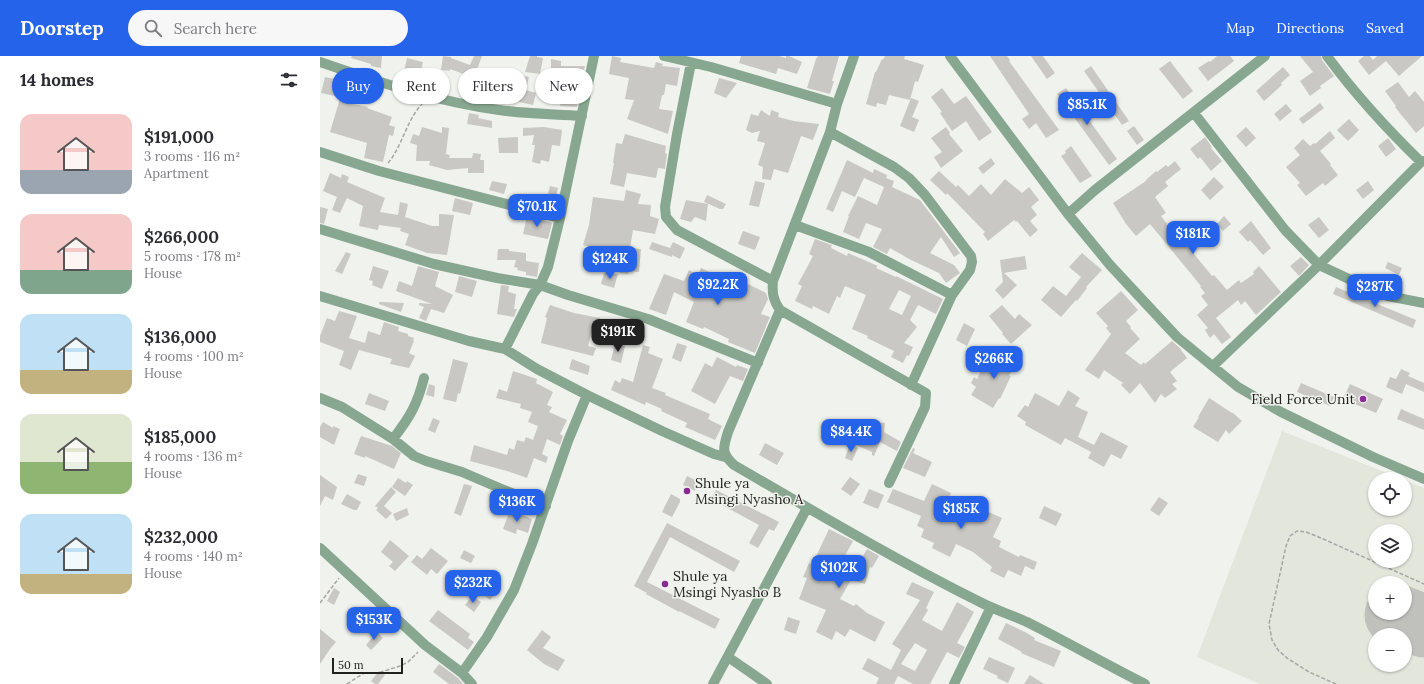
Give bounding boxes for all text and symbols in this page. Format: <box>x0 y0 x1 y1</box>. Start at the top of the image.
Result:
search box <box>128 10 408 46</box>
text: Doorstep <box>20 16 104 40</box>
icon: search <box>142 17 164 39</box>
text: Search here <box>174 19 257 38</box>
text: Map <box>1226 19 1254 37</box>
text: Directions <box>1276 19 1344 37</box>
text: Saved <box>1366 19 1404 37</box>
chip: Buy <box>332 68 384 104</box>
chip: Rent <box>392 68 450 104</box>
chip: Filters <box>458 68 527 104</box>
chip: New <box>535 68 593 104</box>
text: 14 homes <box>20 69 94 91</box>
icon: filters <box>278 69 300 91</box>
pin: $85.1K <box>1054 92 1120 126</box>
text: $85.1K <box>1067 96 1107 113</box>
text: $191,000 <box>144 126 214 148</box>
icon: home <box>52 130 100 178</box>
text: 3 rooms · 116 m² <box>144 148 240 165</box>
text: Apartment <box>144 165 209 182</box>
pin: $70.1K <box>504 194 570 228</box>
text: $70.1K <box>517 198 557 215</box>
pin: $181K <box>1165 221 1221 255</box>
text: $181K <box>1176 225 1210 242</box>
text: $266,000 <box>144 226 219 248</box>
icon: home <box>52 230 100 278</box>
pin: $124K <box>582 246 638 280</box>
text: 5 rooms · 178 m² <box>144 248 241 265</box>
text: $124K <box>592 250 628 267</box>
text: House <box>144 265 182 282</box>
pin: $92.2K <box>685 272 751 306</box>
pin: $287K <box>1347 274 1403 308</box>
text: $92.2K <box>697 276 739 293</box>
text: $287K <box>1356 278 1394 295</box>
pin: $191K <box>590 319 646 353</box>
text: $191K <box>601 323 635 340</box>
text: $136,000 <box>144 326 217 348</box>
icon: home <box>52 330 100 378</box>
pin: $266K <box>966 346 1022 380</box>
text: 4 rooms · 100 m² <box>144 348 244 365</box>
text: $266K <box>975 350 1013 367</box>
text: House <box>144 365 182 382</box>
place label: Field Force Unit <box>1251 390 1356 408</box>
marker: Field Force Unit <box>1358 394 1368 404</box>
pin: $84.4K <box>818 419 884 453</box>
text: $84.4K <box>830 423 872 440</box>
text: $185,000 <box>144 426 216 448</box>
icon: home <box>52 430 100 478</box>
text: 4 rooms · 136 m² <box>144 448 242 465</box>
text: House <box>144 465 182 482</box>
map controls <box>1368 472 1412 672</box>
button: locate <box>1368 472 1412 516</box>
place label: Shule ya Msingi Nyasho A <box>695 474 803 508</box>
marker: Shule ya Msingi Nyasho A <box>682 486 692 496</box>
pin: $136K <box>489 489 545 523</box>
text: $136K <box>499 493 535 510</box>
pin: $185K <box>933 496 989 530</box>
text: $185K <box>943 500 979 517</box>
button: layers <box>1368 524 1412 568</box>
text: $232,000 <box>144 526 218 548</box>
icon: home <box>52 530 100 578</box>
text: 4 rooms · 140 m² <box>144 548 243 565</box>
pin: $102K <box>811 555 867 589</box>
text: $102K <box>820 559 858 576</box>
text: House <box>144 565 182 582</box>
place label: Shule ya Msingi Nyasho B <box>673 567 781 601</box>
pin: $232K <box>445 570 501 604</box>
text: $232K <box>454 574 492 591</box>
button: + <box>1368 576 1412 620</box>
marker: Shule ya Msingi Nyasho B <box>660 579 670 589</box>
pin: $153K <box>346 607 402 641</box>
text: $153K <box>356 611 392 628</box>
button: − <box>1368 628 1412 672</box>
scale bar <box>332 656 403 675</box>
text: 50 m <box>338 658 364 672</box>

